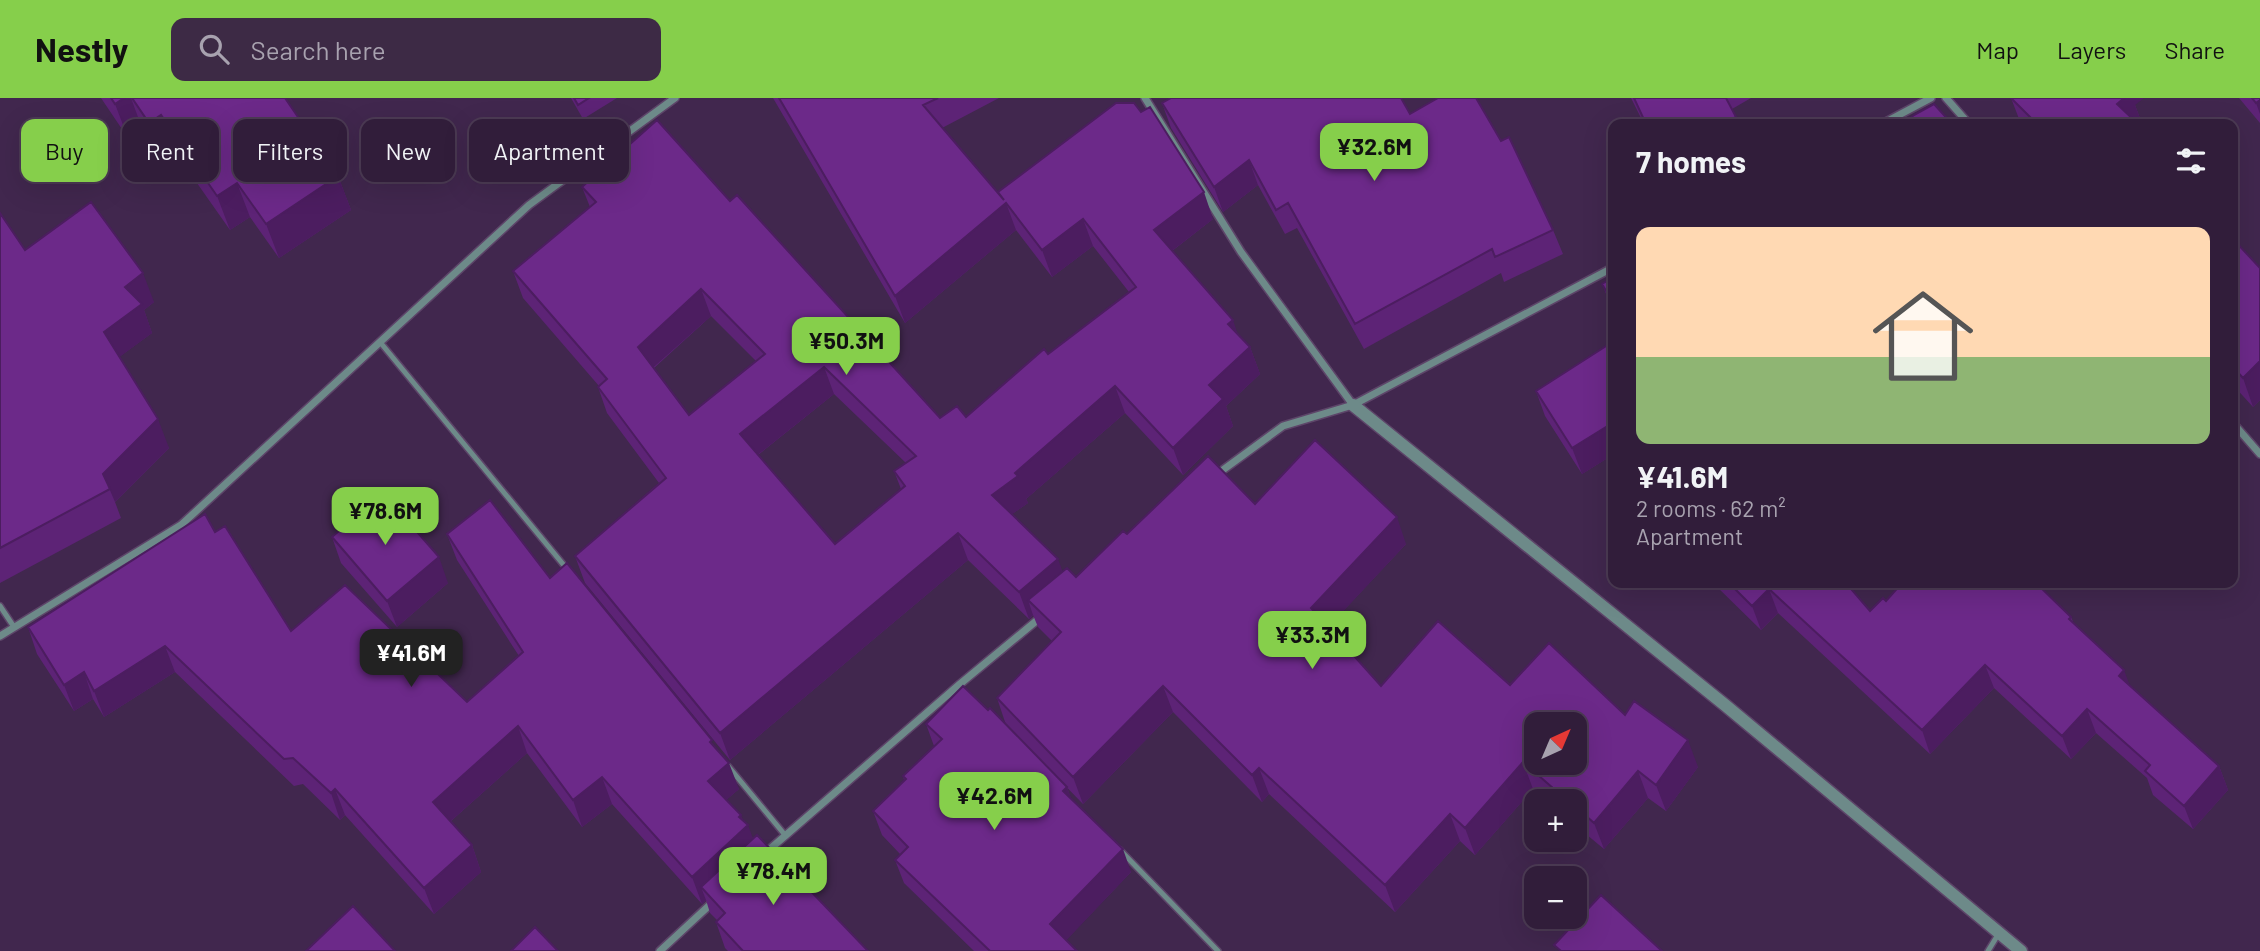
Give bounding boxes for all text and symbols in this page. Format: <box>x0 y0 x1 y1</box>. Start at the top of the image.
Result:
search box <box>171 18 661 81</box>
text: Nestly <box>35 29 129 69</box>
icon: search <box>195 30 233 68</box>
text: Search here <box>251 34 386 65</box>
text: Map <box>1976 35 2019 64</box>
text: Layers <box>2057 35 2126 64</box>
text: Share <box>2164 35 2225 64</box>
chip: Buy <box>21 119 108 182</box>
chip: Rent <box>122 119 219 182</box>
chip: Filters <box>233 119 347 182</box>
chip: New <box>361 119 455 182</box>
chip: Apartment <box>469 119 629 182</box>
pin: ¥32.6M <box>1317 123 1431 183</box>
text: ¥32.6M <box>1336 132 1412 160</box>
icon: filters <box>2172 142 2210 180</box>
text: 7 homes <box>1636 143 1746 179</box>
icon: home <box>1860 273 1986 399</box>
pin: ¥50.3M <box>789 317 903 377</box>
text: ¥50.3M <box>808 326 884 354</box>
text: ¥41.6M <box>1636 458 1728 494</box>
pin: ¥78.6M <box>328 488 442 547</box>
text: 2 rooms · 62 m² <box>1636 494 1786 522</box>
text: ¥78.6M <box>348 496 422 524</box>
text: Apartment <box>1636 522 1743 550</box>
pin: ¥33.3M <box>1255 612 1369 671</box>
text: ¥33.3M <box>1274 620 1350 648</box>
pin: ¥41.6M <box>354 630 468 689</box>
text: ¥41.6M <box>376 638 446 666</box>
north arrow <box>1524 712 1587 775</box>
map controls <box>1524 712 1587 929</box>
pin: ¥42.6M <box>937 772 1051 832</box>
text: ¥42.6M <box>955 781 1033 809</box>
button: + <box>1524 789 1587 852</box>
pin: ¥78.4M <box>716 848 830 907</box>
text: ¥78.4M <box>735 856 811 884</box>
button: − <box>1524 866 1587 929</box>

